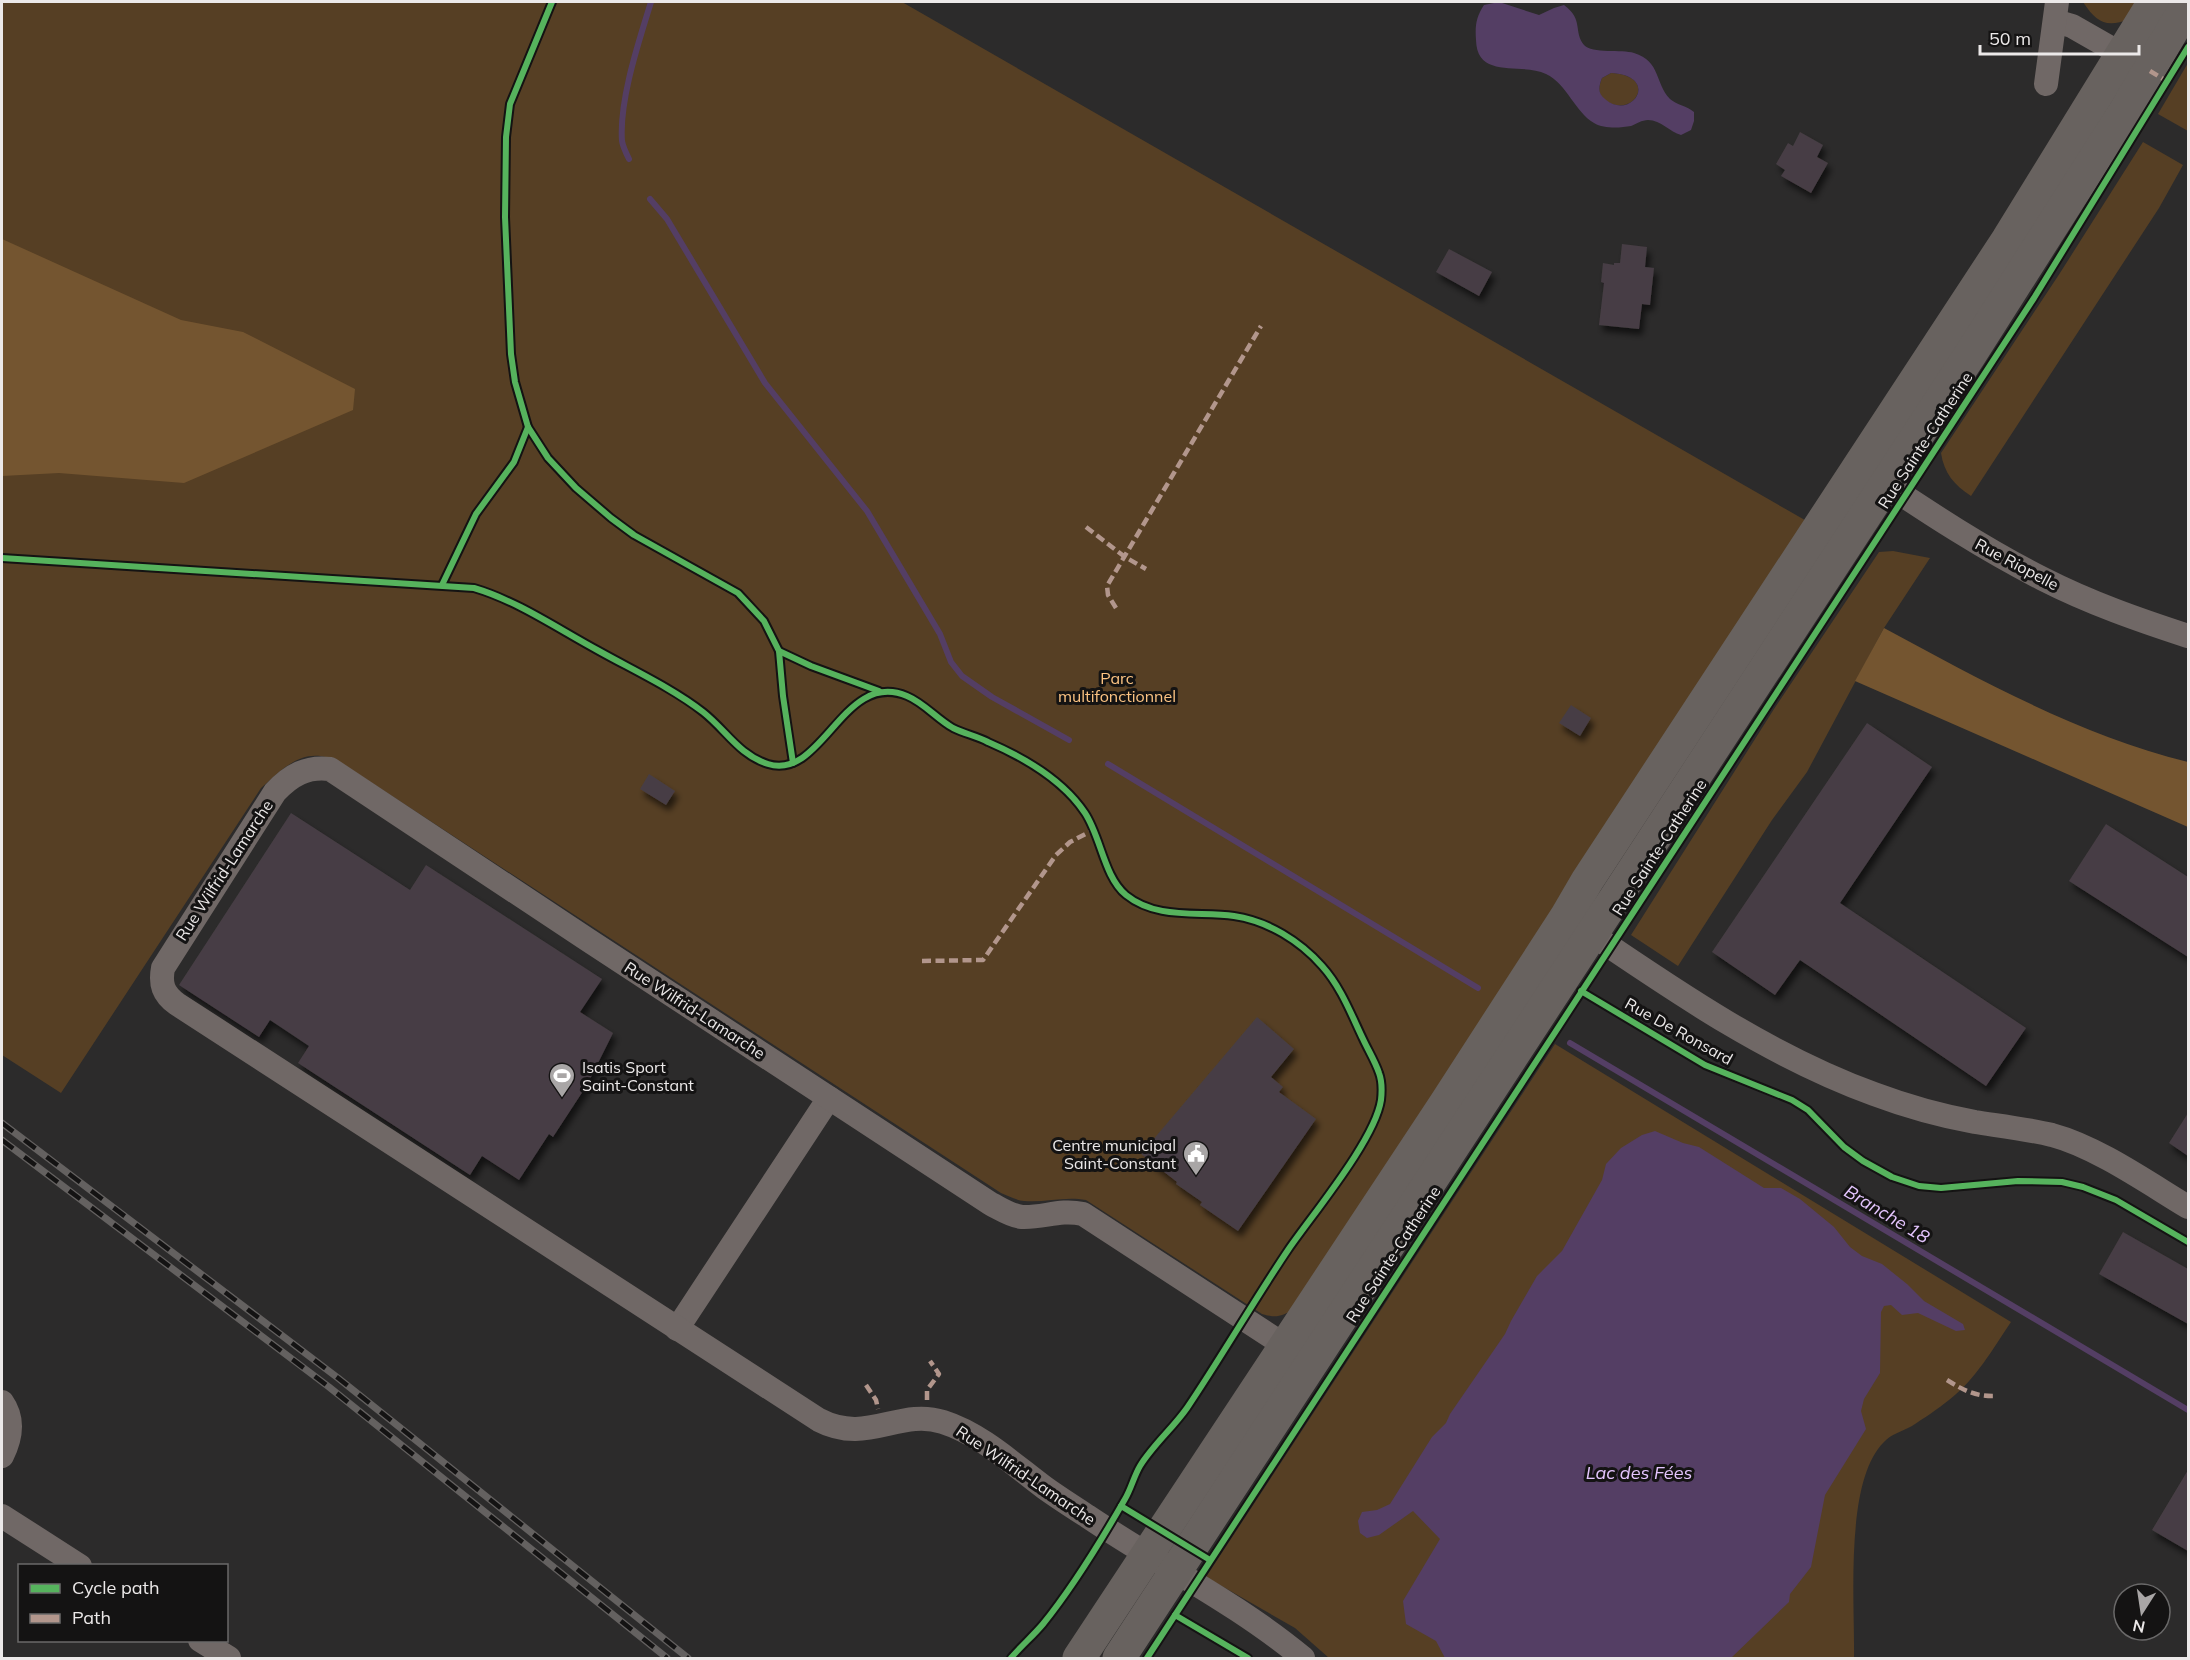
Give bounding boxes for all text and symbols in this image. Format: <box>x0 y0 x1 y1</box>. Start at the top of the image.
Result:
scale bar <box>1980 18 2139 56</box>
text: 50 m <box>1989 27 2031 50</box>
street label: Rue Sainte-Catherine <box>1873 368 1977 512</box>
street label: Rue Riopelle <box>1972 534 2062 594</box>
park label: Parc multifonctionnel <box>1058 668 1176 706</box>
street label: Rue Sainte-Catherine <box>1607 775 1711 919</box>
street label: Rue Wilfrid-Lamarche <box>171 796 277 944</box>
street label: Rue Wilfrid-Lamarche <box>621 957 769 1063</box>
street label: Rue De Ronsard <box>1622 993 1736 1069</box>
place label: Isatis Sport Saint-Constant <box>582 1057 694 1095</box>
sports icon: Isatis Sport Saint-Constant <box>547 1061 577 1099</box>
place label: Centre municipal Saint-Constant <box>1052 1135 1176 1173</box>
public building icon: Centre municipal Saint-Constant <box>1181 1139 1211 1177</box>
water label: Branche 18 <box>1840 1180 1934 1249</box>
street label: Rue Sainte-Catherine <box>1341 1182 1445 1326</box>
street label: Rue Wilfrid-Lamarche <box>953 1421 1099 1529</box>
water label: Lac des Fées <box>1586 1461 1692 1484</box>
legend <box>18 1564 228 1642</box>
text: Cycle path <box>72 1576 159 1599</box>
north arrow <box>2112 1582 2172 1642</box>
text: Path <box>72 1606 111 1629</box>
text: N <box>2131 1616 2147 1638</box>

